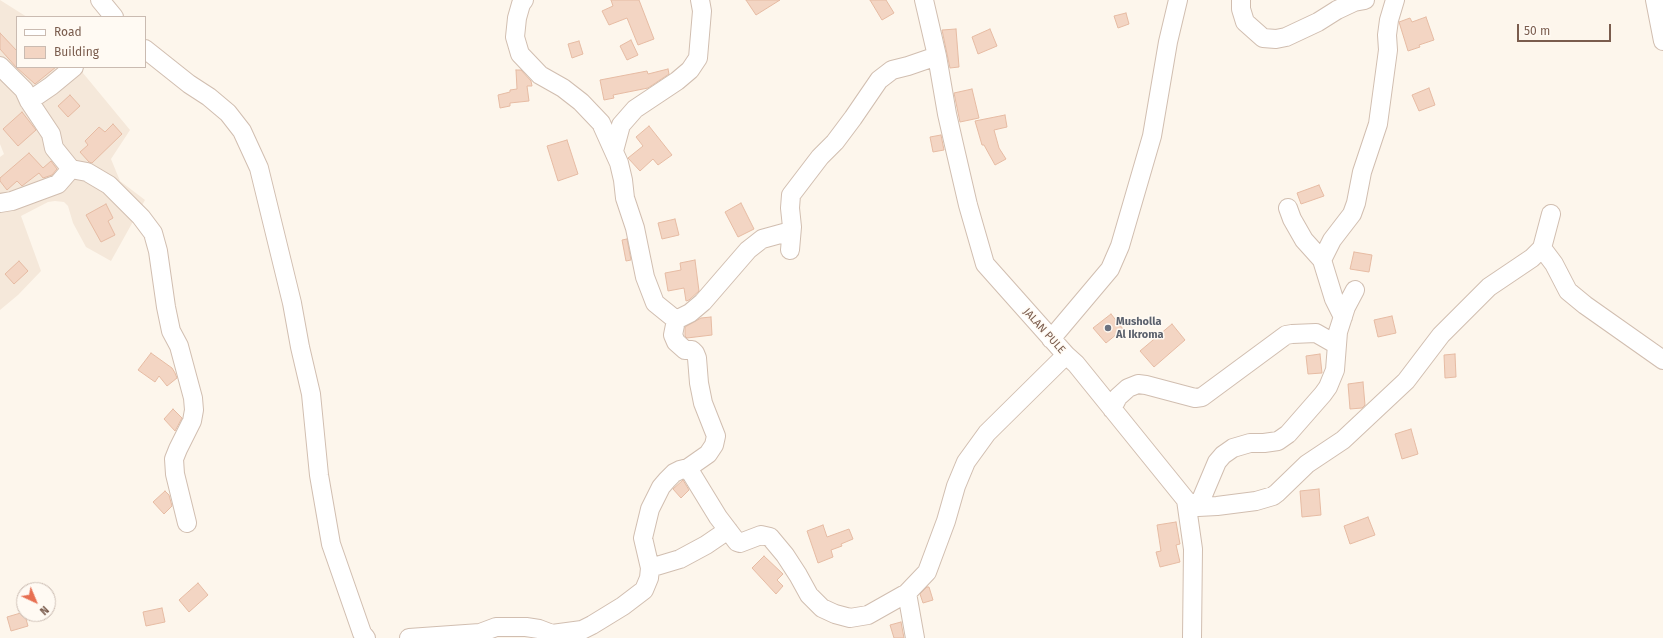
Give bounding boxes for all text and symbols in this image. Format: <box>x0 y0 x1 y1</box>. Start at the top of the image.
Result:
legend <box>16 16 146 68</box>
scale bar <box>1519 16 1613 42</box>
text: 50 m <box>1524 24 1550 38</box>
text: Road <box>54 25 82 39</box>
text: Building <box>54 45 99 59</box>
street label: JALAN PULE <box>1020 305 1068 357</box>
place label: Musholla Al Ikroma <box>1116 315 1163 341</box>
marker: Musholla Al Ikroma <box>1103 323 1113 333</box>
north arrow <box>16 582 56 622</box>
text: N <box>37 603 51 617</box>

